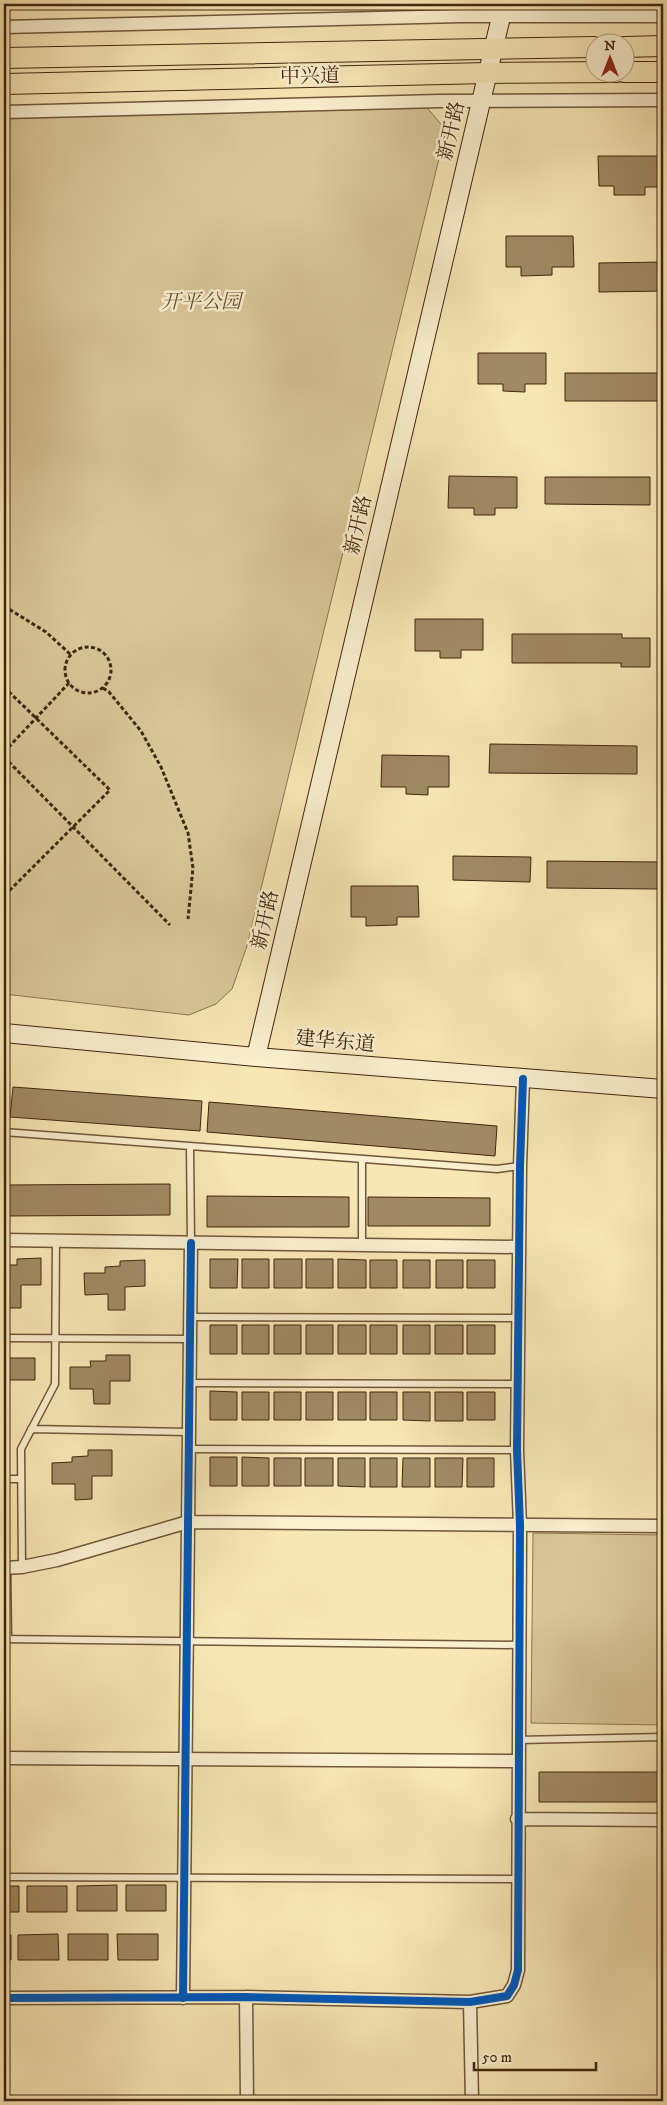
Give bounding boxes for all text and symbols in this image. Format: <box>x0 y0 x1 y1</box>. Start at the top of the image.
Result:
north arrow <box>584 32 634 82</box>
text: N <box>604 37 616 55</box>
street label: 中兴道 <box>280 64 340 90</box>
street label: 新开路 <box>433 99 471 163</box>
park label: 开平公园 <box>161 290 244 315</box>
street label: 新开路 <box>340 493 378 557</box>
street label: 新开路 <box>247 888 285 952</box>
street label: 建华东道 <box>294 1026 376 1058</box>
scale bar <box>474 2040 597 2072</box>
text: 50 m <box>482 2048 512 2067</box>

